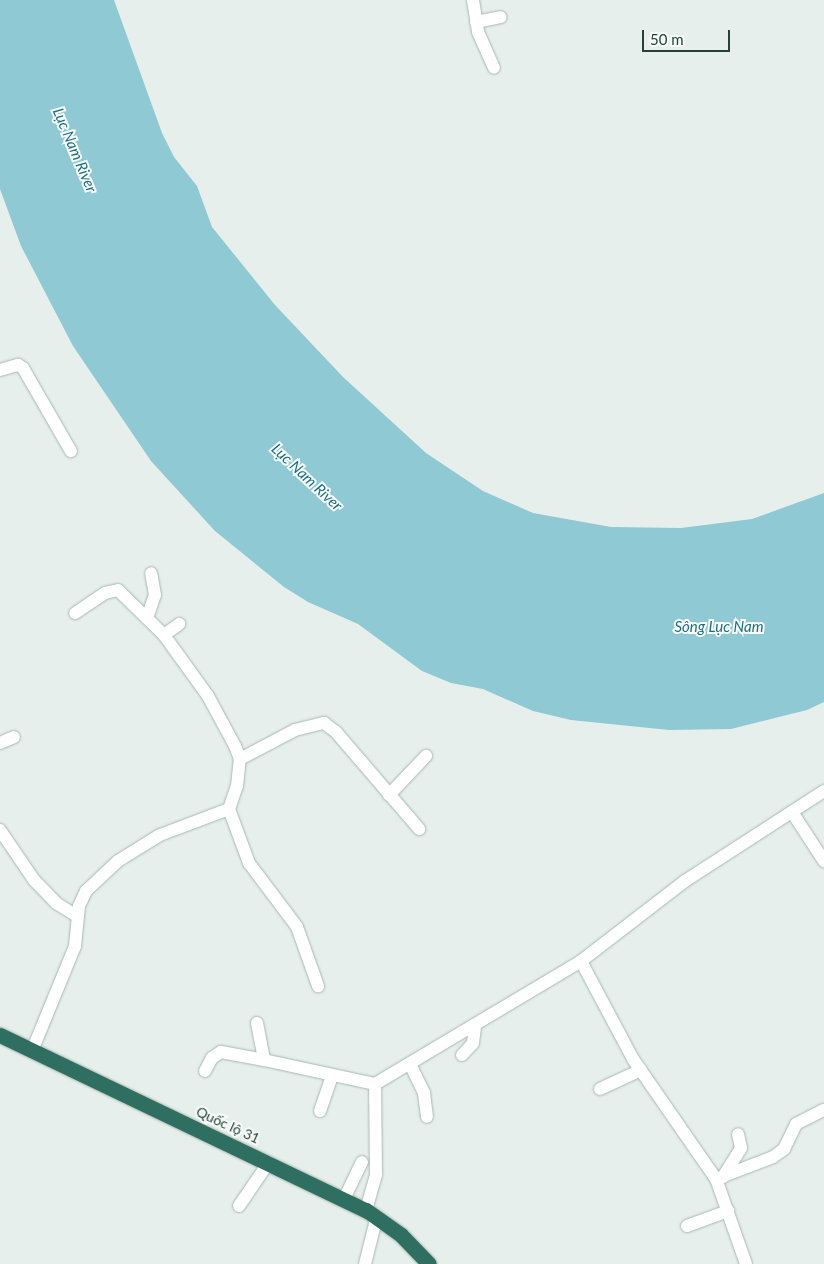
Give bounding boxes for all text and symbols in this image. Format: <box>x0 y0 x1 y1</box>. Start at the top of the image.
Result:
scale bar <box>644 20 732 52</box>
text: 50 m <box>650 30 684 48</box>
water label: Lục Nam River <box>49 105 101 195</box>
water label: Lục Nam River <box>268 440 346 514</box>
water label: Sông Lục Nam <box>675 618 763 636</box>
street label: Quốc lộ 31 <box>194 1103 262 1147</box>

